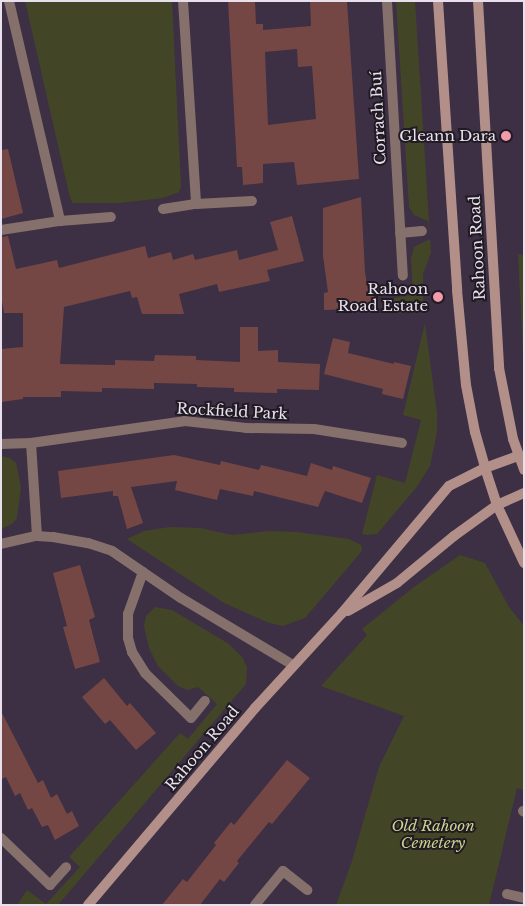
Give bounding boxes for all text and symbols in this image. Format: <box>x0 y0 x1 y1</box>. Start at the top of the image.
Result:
street label: Corrach Buí <box>367 71 389 165</box>
place label: Gleann Dara <box>399 127 496 145</box>
marker: Gleann Dara <box>500 130 512 142</box>
street label: Rahoon Road <box>465 195 489 301</box>
place label: Rahoon Road Estate <box>338 279 428 314</box>
marker: Rahoon Road Estate <box>432 291 444 303</box>
street label: Rockfield Park <box>176 399 288 423</box>
street label: Rahoon Road <box>161 702 243 794</box>
park label: Old Rahoon Cemetery <box>391 816 475 851</box>

